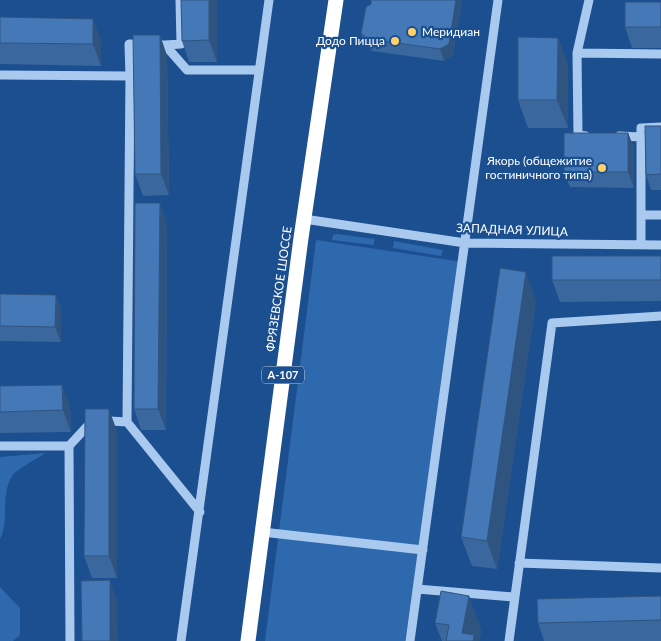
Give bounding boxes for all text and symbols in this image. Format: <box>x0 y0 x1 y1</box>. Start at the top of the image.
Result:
place label: Меридиан <box>422 24 480 39</box>
marker: Меридиан <box>406 26 418 38</box>
place label: Додо Пицца <box>316 33 385 48</box>
marker: Додо Пицца <box>389 35 401 47</box>
place label: Якорь (общежитие гостиничного типа) <box>485 153 592 182</box>
marker: Якорь (общежитие гостиничного типа) <box>596 162 608 174</box>
street label: ЗАПАДНАЯ УЛИЦА <box>456 220 569 239</box>
street label: ФРЯЗЕВСКОЕ ШОССЕ <box>262 225 295 353</box>
road number: А-107 <box>262 366 304 384</box>

